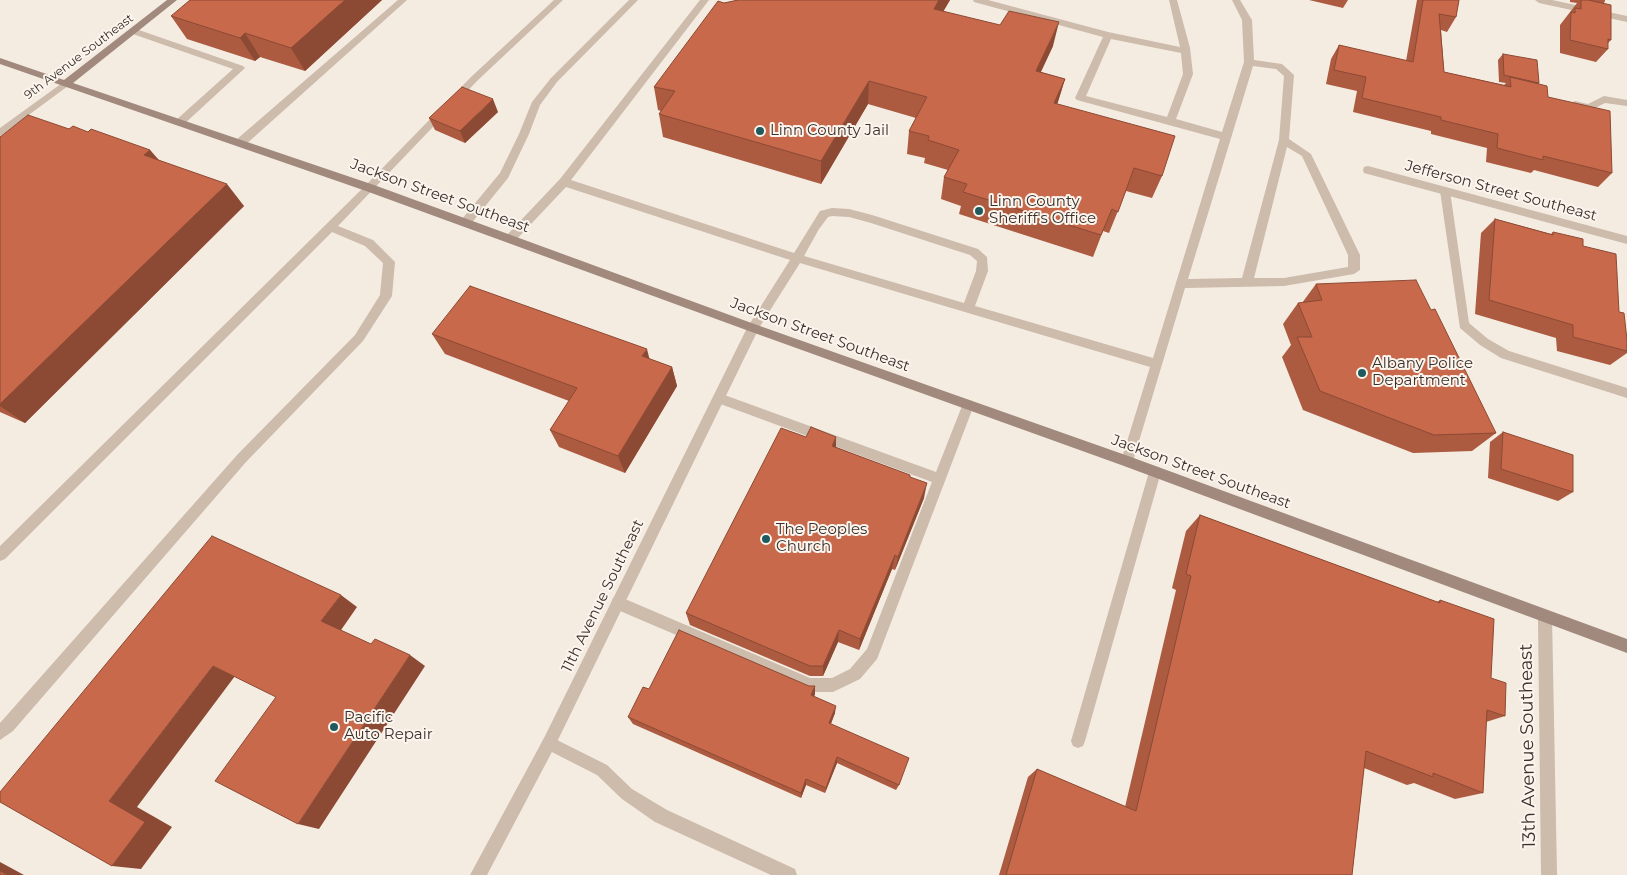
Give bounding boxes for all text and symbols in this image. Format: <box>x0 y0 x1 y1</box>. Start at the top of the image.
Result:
street label: 9th Avenue Southeast <box>22 11 136 103</box>
place label: Linn County Jail <box>770 122 889 140</box>
marker: Linn County Jail <box>754 125 766 137</box>
street label: Jackson Street Southeast <box>348 155 532 237</box>
street label: Jefferson Street Southeast <box>1403 157 1599 225</box>
place label: Linn County Sheriff's Office <box>989 193 1096 228</box>
marker: Linn County Sheriff's Office <box>973 205 985 217</box>
street label: Jackson Street Southeast <box>728 294 912 376</box>
place label: Albany Police Department <box>1372 355 1473 390</box>
marker: Albany Police Department <box>1356 367 1368 379</box>
street label: Jackson Street Southeast <box>1109 431 1293 513</box>
street label: 11th Avenue Southeast <box>558 517 648 675</box>
place label: The Peoples Church <box>776 521 867 556</box>
marker: The Peoples Church <box>760 533 772 545</box>
street label: 13th Avenue Southeast <box>1515 643 1541 849</box>
place label: Pacific Auto Repair <box>344 709 433 744</box>
marker: Pacific Auto Repair <box>328 721 340 733</box>

